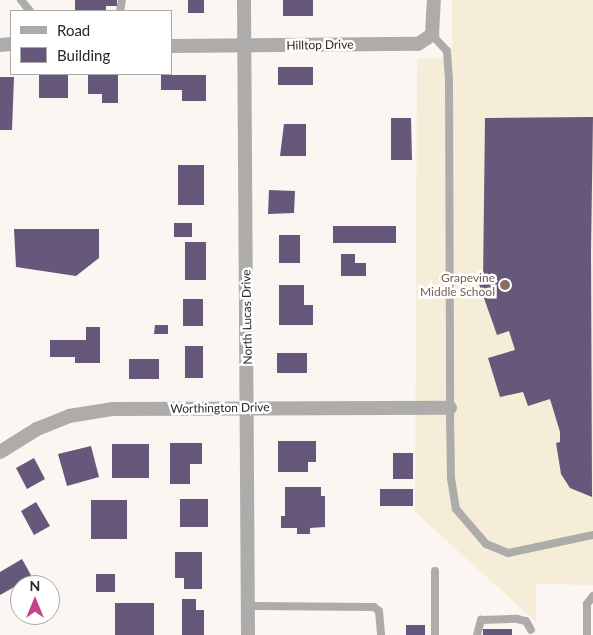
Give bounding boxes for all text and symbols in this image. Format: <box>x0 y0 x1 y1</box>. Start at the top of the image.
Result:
legend <box>10 10 172 75</box>
text: Road <box>57 21 90 39</box>
street label: Hilltop Drive <box>286 37 354 53</box>
text: Building <box>57 46 110 64</box>
street label: North Lucas Drive <box>239 269 255 365</box>
place label: Grapevine Middle School <box>420 271 495 299</box>
marker: Grapevine Middle School <box>499 279 511 291</box>
street label: Worthington Drive <box>170 400 270 416</box>
north arrow <box>10 575 60 625</box>
text: N <box>30 577 40 594</box>

